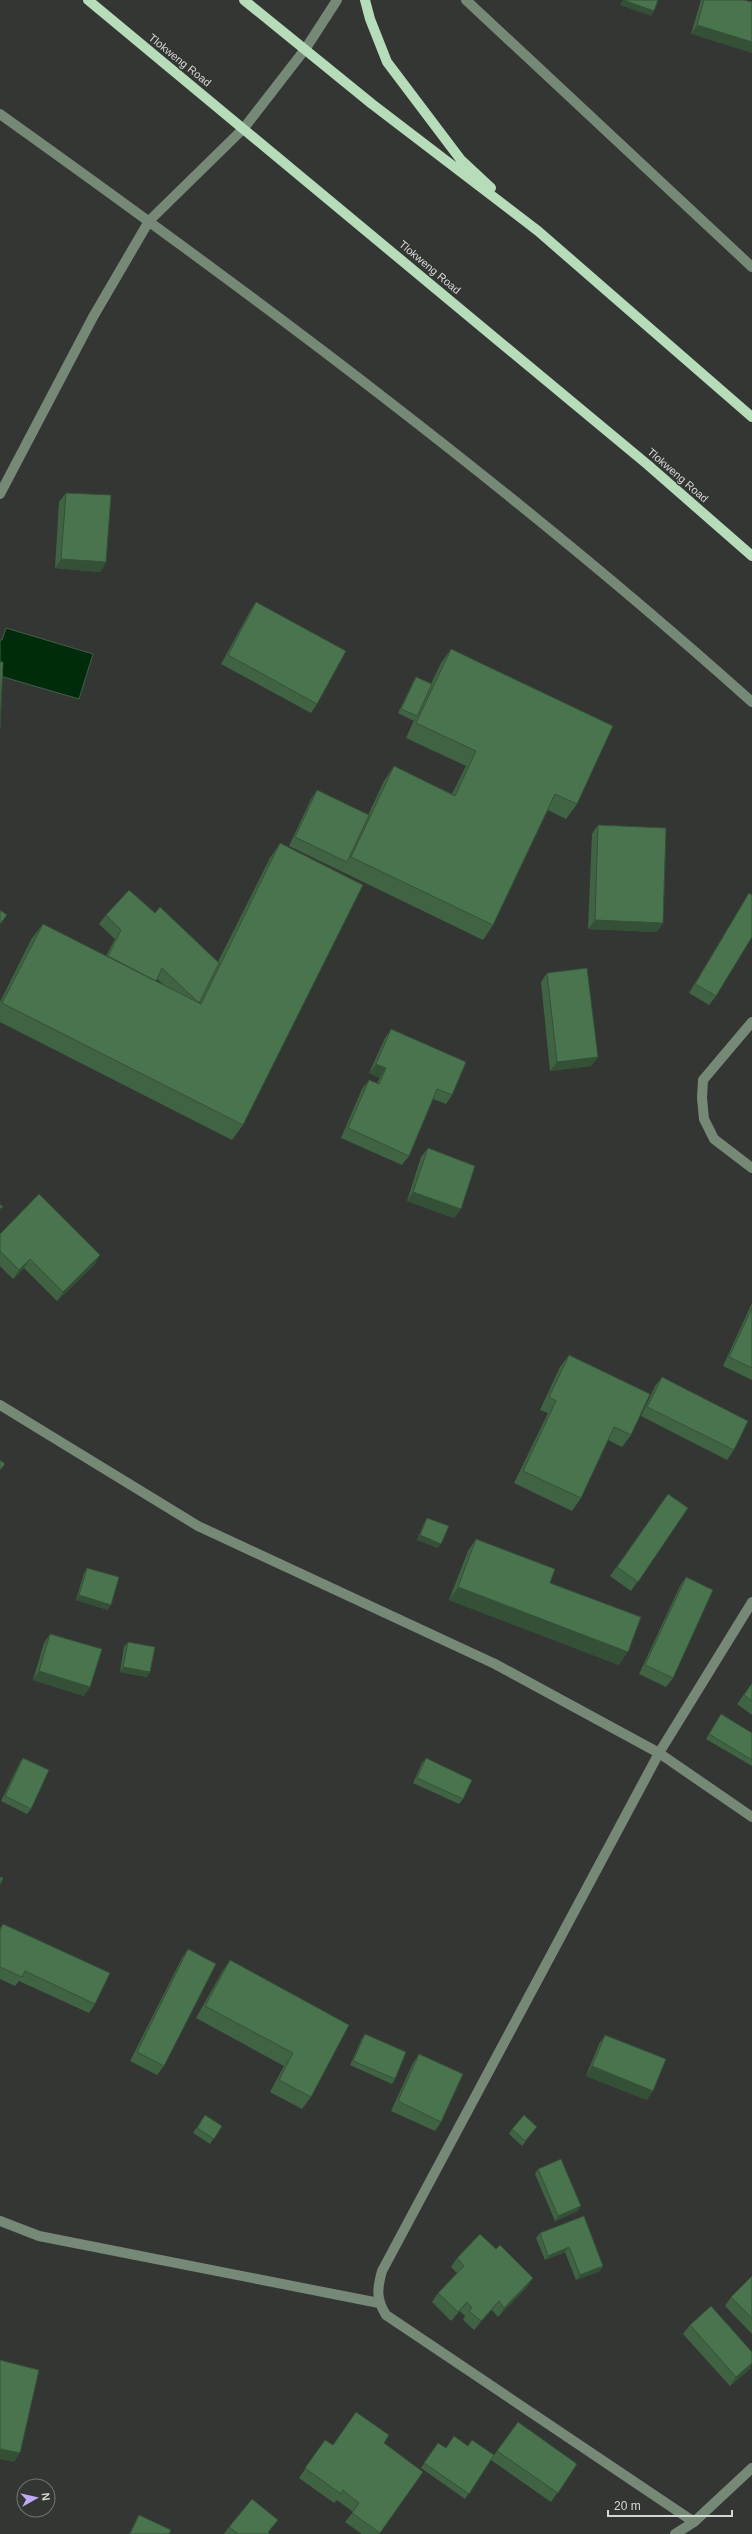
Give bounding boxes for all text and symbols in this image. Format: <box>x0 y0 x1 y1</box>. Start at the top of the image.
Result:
street label: Tlokweng Road <box>147 31 213 89</box>
street label: Tlokweng Road <box>397 238 463 296</box>
street label: Tlokweng Road <box>645 445 711 505</box>
north arrow <box>16 2478 56 2518</box>
text: N <box>39 2492 52 2501</box>
scale bar <box>608 2492 732 2518</box>
text: 20 m <box>614 2499 641 2513</box>

